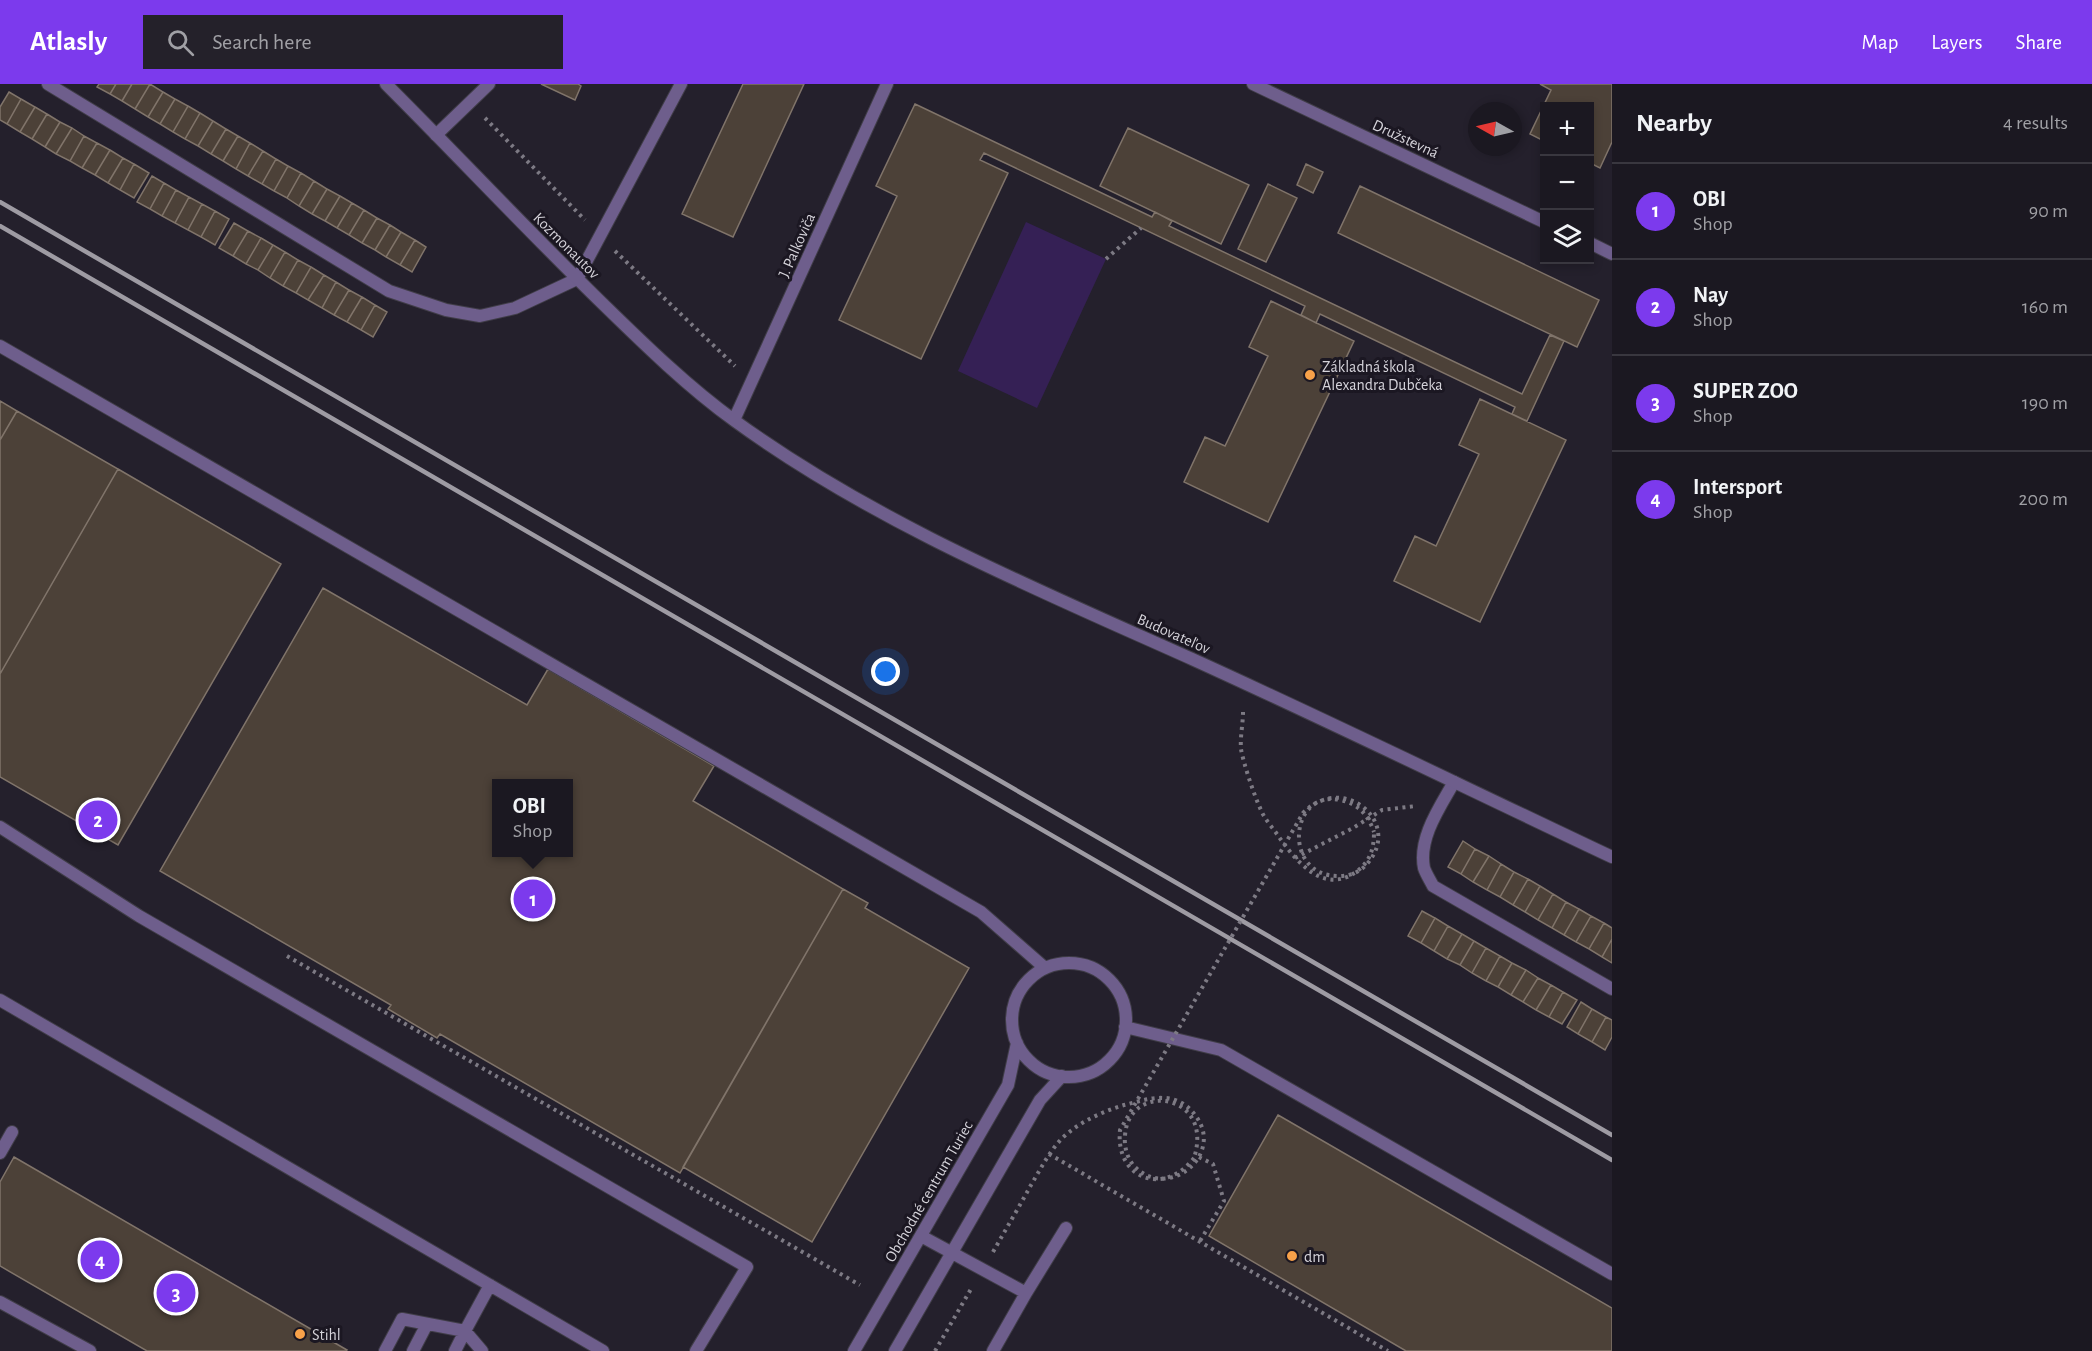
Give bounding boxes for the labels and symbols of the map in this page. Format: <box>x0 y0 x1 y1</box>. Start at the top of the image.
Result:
north arrow <box>1468 102 1522 156</box>
street label: Družstevná <box>1370 117 1441 161</box>
street label: Kozmonautov <box>530 210 603 282</box>
street label: J. Palkoviča <box>776 211 818 280</box>
place label: Základná škola Alexandra Dubčeka <box>1322 359 1443 393</box>
marker: Základná škola Alexandra Dubčeka <box>1303 368 1317 382</box>
street label: Budovateľov <box>1135 611 1213 657</box>
your location <box>871 657 900 686</box>
pin: 2 <box>78 798 118 842</box>
pin: 1 <box>514 876 552 922</box>
street label: Obchodné centrum Turiec <box>882 1118 976 1265</box>
pin: 4 <box>80 1238 120 1282</box>
marker: dm <box>1285 1249 1299 1263</box>
place label: dm <box>1304 1249 1325 1265</box>
pin: 3 <box>156 1270 195 1316</box>
marker: Stihl <box>293 1327 307 1341</box>
place label: Stihl <box>312 1327 341 1343</box>

